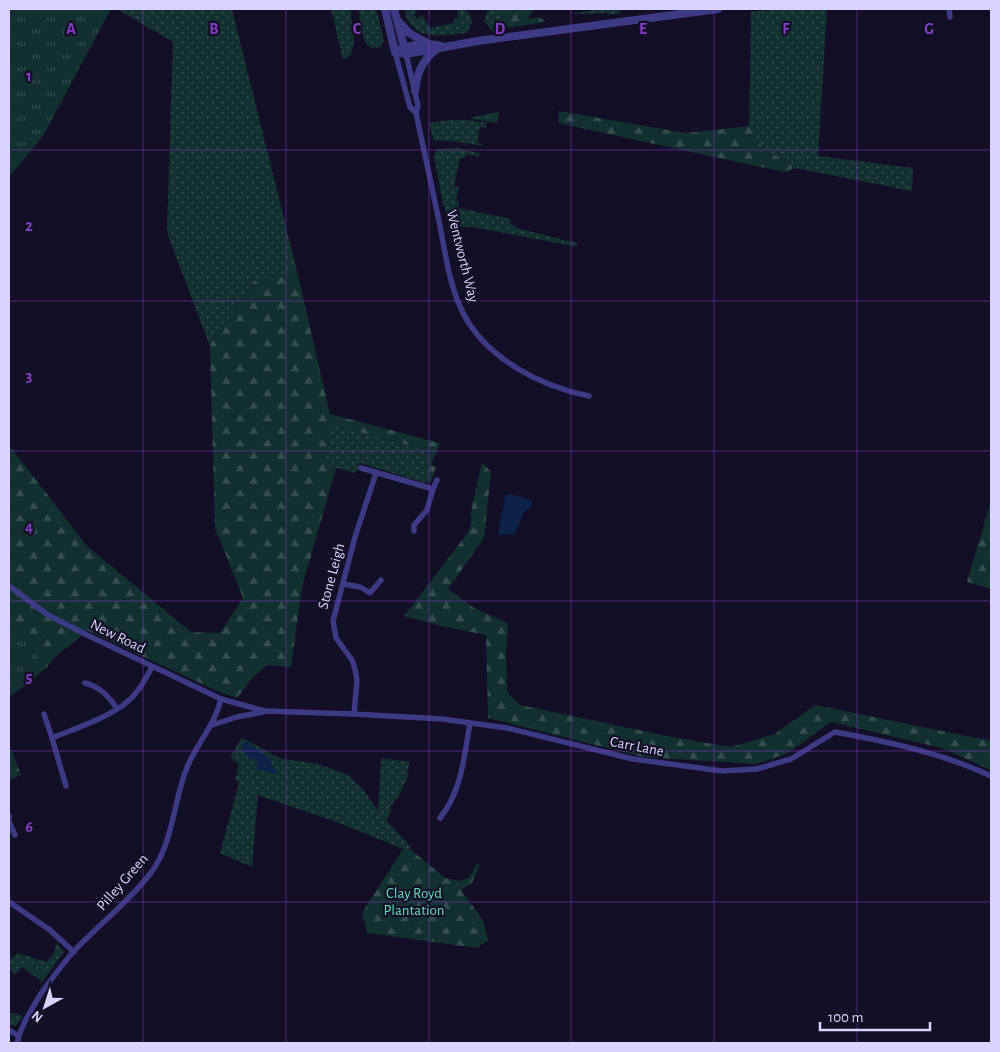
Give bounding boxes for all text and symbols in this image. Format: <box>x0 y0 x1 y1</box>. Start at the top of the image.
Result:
text: A <box>66 21 76 37</box>
text: B <box>209 21 219 37</box>
text: C <box>353 21 362 37</box>
text: D <box>495 21 506 37</box>
text: E <box>639 21 647 37</box>
text: F <box>782 21 790 37</box>
text: G <box>924 21 934 37</box>
text: 1 <box>26 68 32 84</box>
street label: Wentworth Way <box>444 208 481 305</box>
text: 2 <box>25 218 33 234</box>
text: 3 <box>26 368 33 384</box>
text: 4 <box>25 519 33 535</box>
street label: Stone Leigh <box>315 541 347 611</box>
street label: New Road <box>88 617 148 656</box>
text: 5 <box>26 669 33 685</box>
street label: Carr Lane <box>609 734 665 759</box>
text: 6 <box>25 819 33 835</box>
street label: Pilley Green <box>94 851 151 914</box>
park label: Clay Royd Plantation <box>383 886 445 918</box>
north arrow <box>20 982 70 1032</box>
scale bar <box>820 1000 930 1032</box>
text: N <box>29 1008 46 1025</box>
text: 100 m <box>828 1010 863 1025</box>

